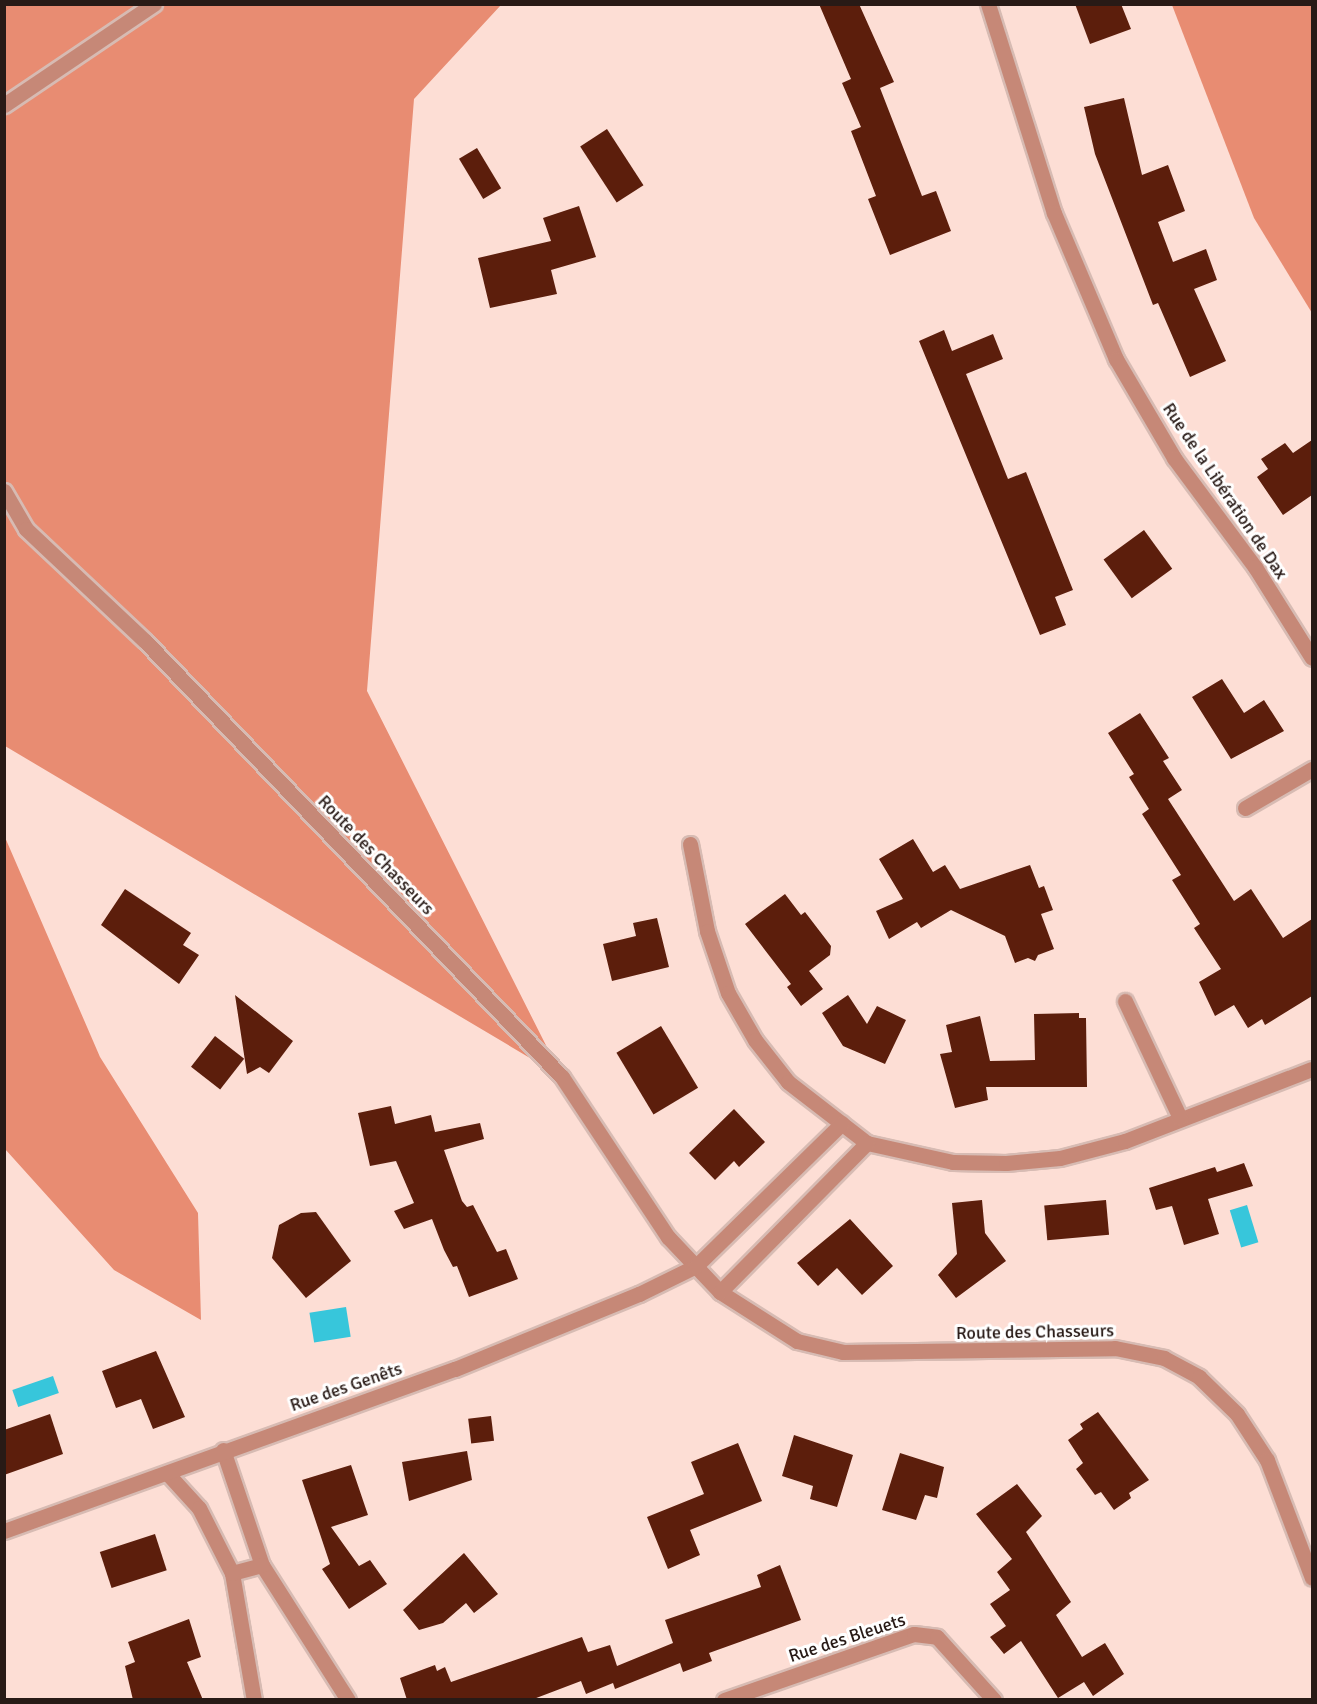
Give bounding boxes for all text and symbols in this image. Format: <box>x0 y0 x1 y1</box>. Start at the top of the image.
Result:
street label: Rue de la Libération de Dax <box>1158 399 1292 583</box>
street label: Route des Chasseurs <box>313 791 439 919</box>
street label: Route des Chasseurs <box>956 1320 1114 1344</box>
street label: Rue des Genêts <box>287 1358 405 1416</box>
street label: Rue des Bleuets <box>786 1609 908 1667</box>

